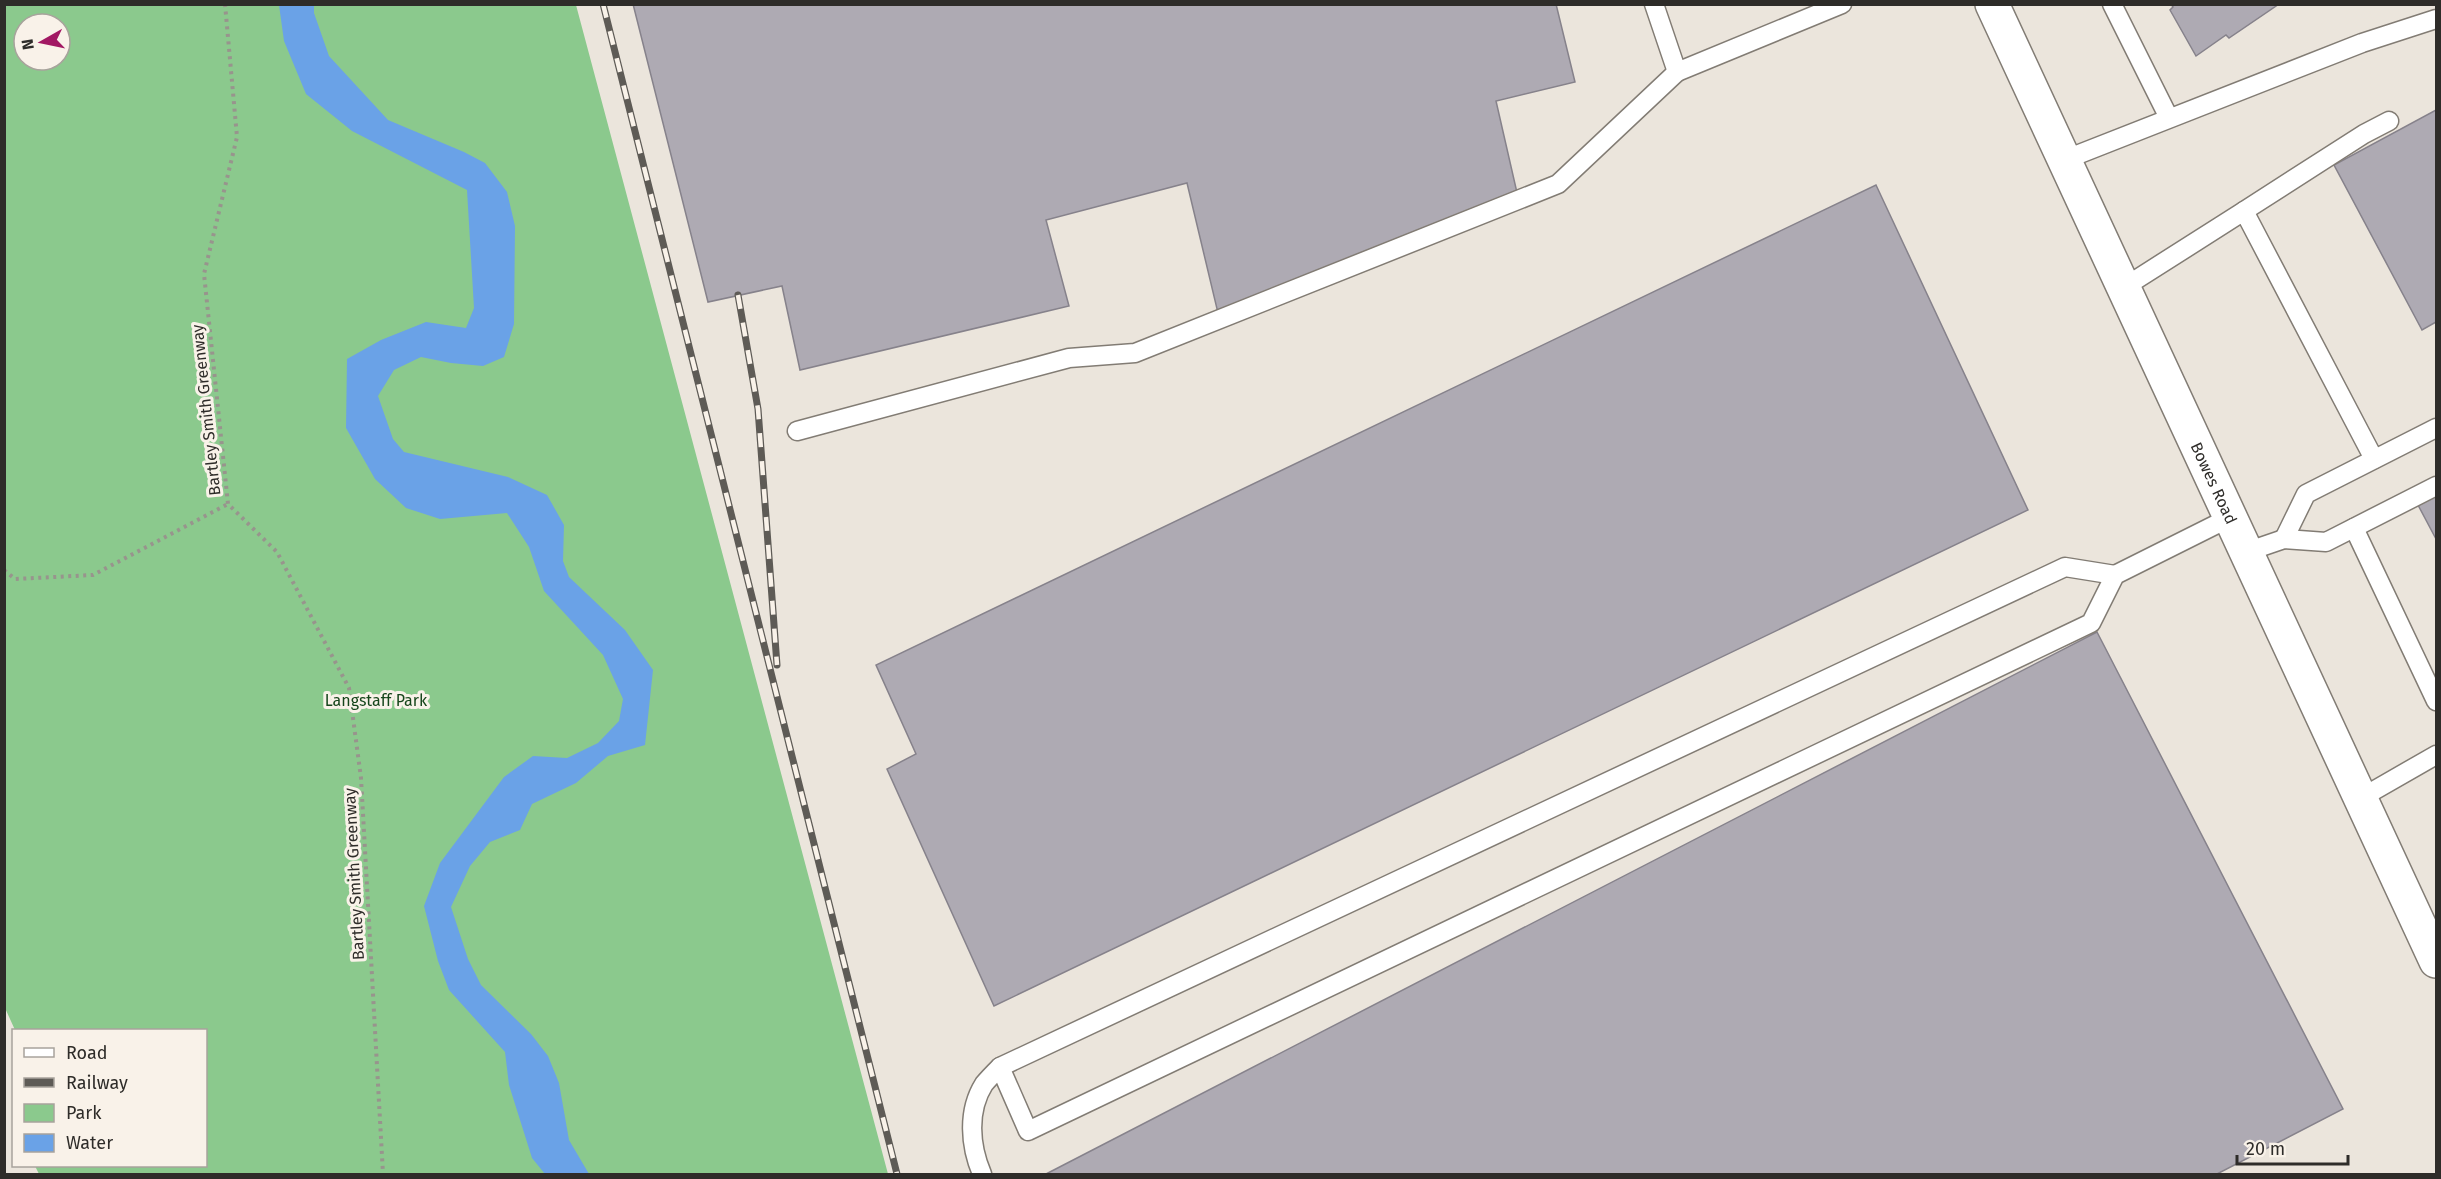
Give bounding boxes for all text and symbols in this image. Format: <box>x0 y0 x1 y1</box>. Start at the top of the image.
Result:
north arrow <box>12 12 72 72</box>
text: N <box>17 38 38 51</box>
street label: Bartley Smith Greenway <box>188 323 224 497</box>
street label: Bowes Road <box>2187 439 2241 527</box>
park label: Langstaff Park <box>325 691 428 710</box>
street label: Bartley Smith Greenway <box>340 787 368 960</box>
legend <box>12 1029 207 1167</box>
text: Road <box>66 1042 108 1064</box>
text: Railway <box>66 1072 128 1094</box>
text: Park <box>66 1102 102 1124</box>
scale bar <box>2237 1128 2348 1166</box>
text: Water <box>66 1132 113 1154</box>
text: 20 m <box>2246 1138 2285 1160</box>

